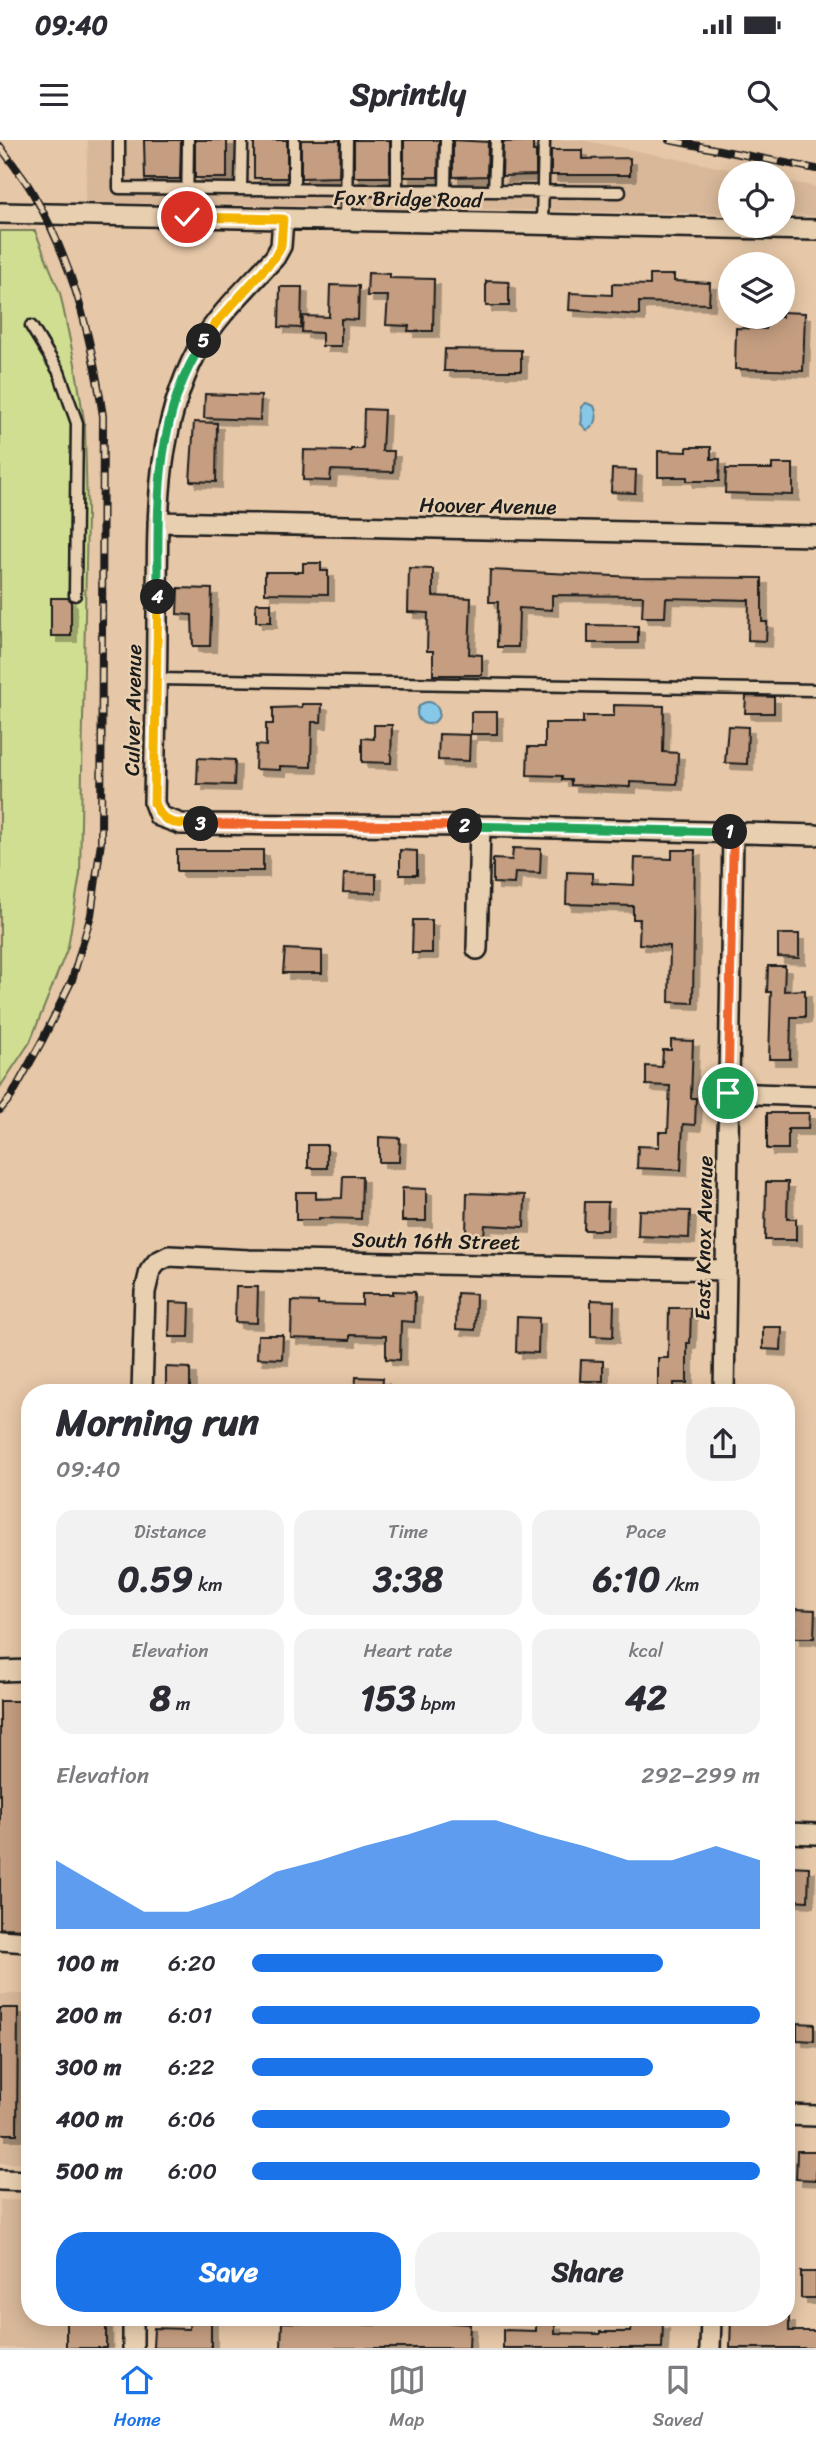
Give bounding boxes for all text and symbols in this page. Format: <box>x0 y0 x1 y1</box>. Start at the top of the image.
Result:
text: 09:40 <box>35 2 108 48</box>
text: Sprintly <box>350 66 466 123</box>
icon: menu <box>35 76 73 114</box>
icon: search <box>743 76 781 114</box>
map controls <box>718 161 795 329</box>
button: locate <box>718 161 795 238</box>
street label: Fox Bridge Road <box>333 179 484 219</box>
pin <box>157 187 217 247</box>
icon: check <box>168 198 206 236</box>
button: layers <box>718 252 795 329</box>
pin: 5 <box>186 324 222 358</box>
text: 5 <box>198 324 209 357</box>
street label: Hoover Avenue <box>419 486 557 526</box>
pin: 4 <box>140 580 176 615</box>
text: 4 <box>152 580 163 613</box>
street label: Culver Avenue <box>113 643 153 776</box>
pin: 3 <box>184 806 218 842</box>
text: 3 <box>195 807 206 840</box>
pin: 2 <box>448 808 482 844</box>
text: 2 <box>459 809 470 842</box>
pin: 1 <box>712 814 748 850</box>
text: 1 <box>725 815 734 848</box>
pin <box>698 1063 758 1123</box>
icon: arrive <box>709 1074 747 1112</box>
street label: East Knox Avenue <box>684 1155 724 1321</box>
street label: South 16th Street <box>352 1221 520 1261</box>
text: Morning run <box>56 1389 259 1456</box>
button: share <box>686 1407 760 1481</box>
text: 09:40 <box>56 1449 121 1490</box>
text: Distance <box>134 1515 206 1548</box>
text: Time <box>388 1515 428 1548</box>
text: Pace <box>626 1515 666 1548</box>
text: 0.59 <box>117 1548 193 1610</box>
text: 3:38 <box>373 1548 443 1610</box>
text: 6:10 <box>593 1548 660 1610</box>
text: km <box>193 1568 223 1601</box>
text: /km <box>660 1568 699 1601</box>
text: Elevation <box>132 1634 208 1667</box>
text: Heart rate <box>363 1634 453 1667</box>
text: kcal <box>629 1634 663 1667</box>
text: 8 <box>150 1667 171 1729</box>
text: 153 <box>360 1667 416 1729</box>
text: 42 <box>625 1667 667 1729</box>
text: m <box>171 1687 190 1720</box>
text: bpm <box>416 1687 456 1720</box>
text: Elevation <box>56 1755 149 1796</box>
text: 292–299 m <box>641 1755 760 1796</box>
text: 100 m <box>56 1943 119 1984</box>
text: 6:20 <box>168 1943 216 1984</box>
text: 200 m <box>56 1995 122 2036</box>
text: 6:01 <box>168 1995 212 2036</box>
text: 300 m <box>56 2047 121 2088</box>
text: 6:22 <box>168 2047 215 2088</box>
text: 400 m <box>56 2099 123 2140</box>
text: 6:06 <box>168 2099 216 2140</box>
text: 500 m <box>56 2151 123 2192</box>
text: 6:00 <box>168 2151 217 2192</box>
button: Save <box>56 2232 401 2312</box>
button: Share <box>415 2232 760 2312</box>
tab: Home <box>113 2361 161 2436</box>
tab: Map <box>388 2361 426 2436</box>
tab: Saved <box>653 2361 703 2436</box>

